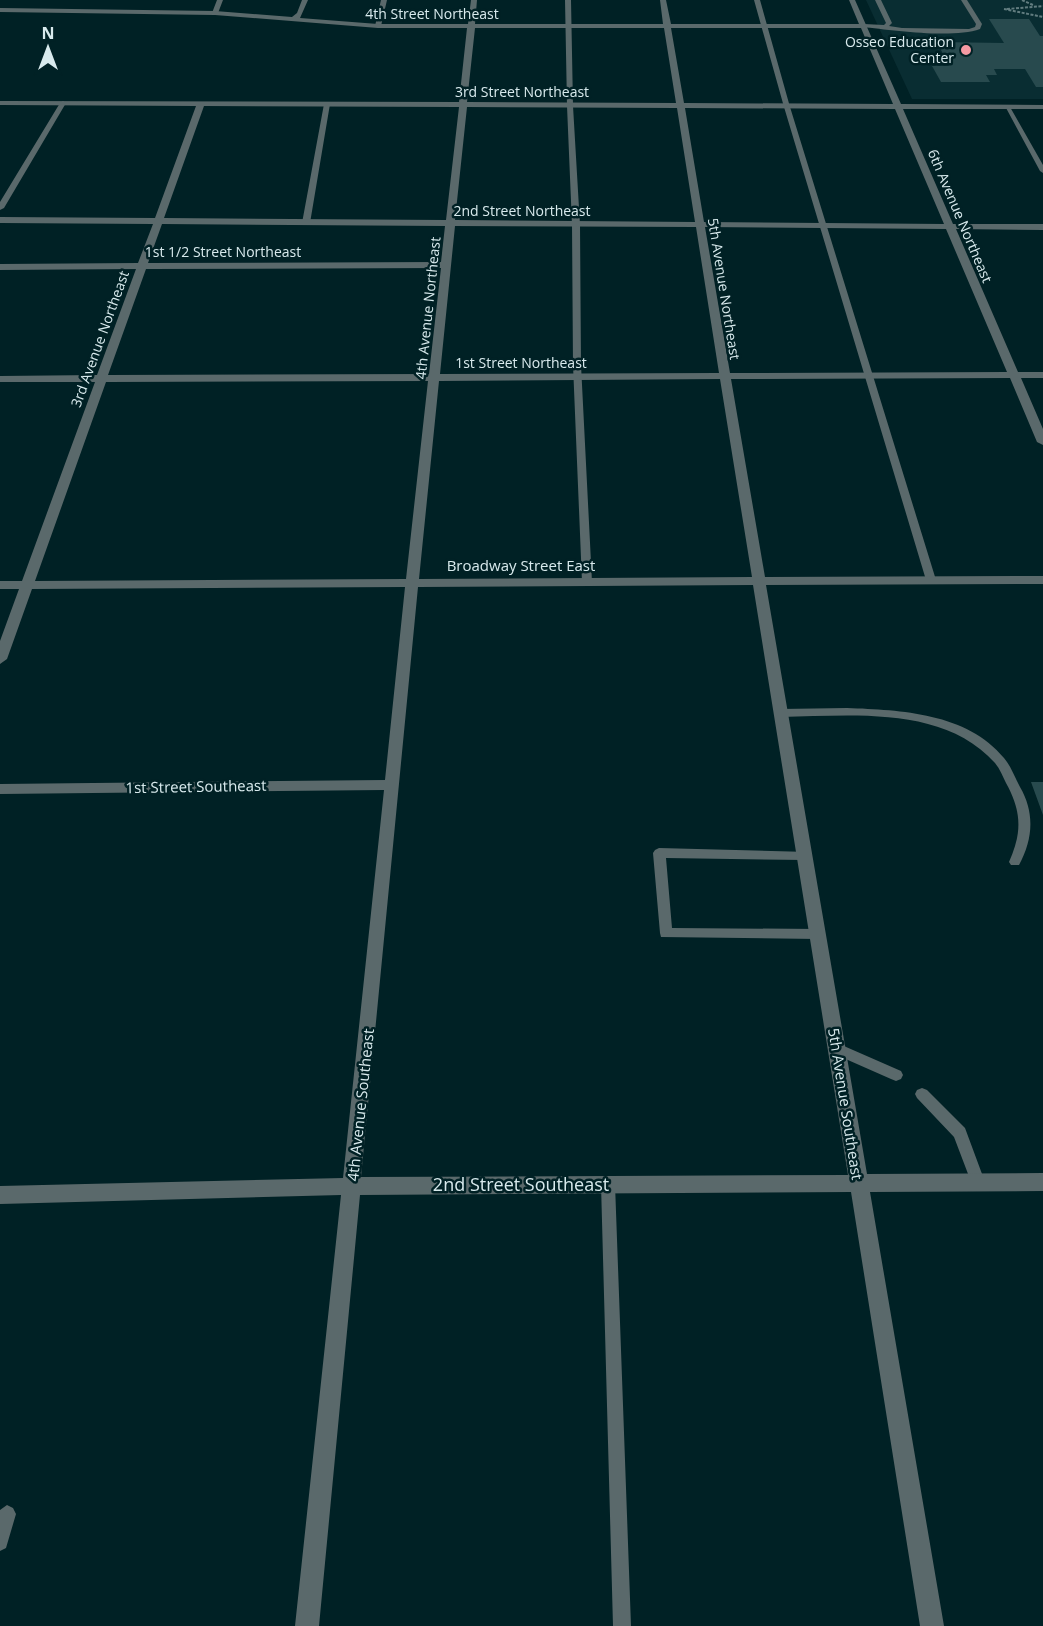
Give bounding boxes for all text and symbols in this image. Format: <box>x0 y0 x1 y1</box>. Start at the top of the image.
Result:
street label: 4th Street Northeast <box>365 4 499 23</box>
north arrow <box>18 18 78 78</box>
text: N <box>41 22 55 44</box>
place label: Osseo Education Center <box>845 32 954 67</box>
marker: Osseo Education Center <box>959 43 973 57</box>
street label: 3rd Street Northeast <box>455 82 589 101</box>
street label: 6th Avenue Northeast <box>924 146 997 285</box>
street label: 2nd Street Northeast <box>453 201 591 220</box>
street label: 5th Avenue Northeast <box>704 217 745 361</box>
street label: 4th Avenue Northeast <box>411 236 444 380</box>
street label: 1st 1/2 Street Northeast <box>145 242 301 261</box>
street label: 3rd Avenue Northeast <box>66 268 133 410</box>
street label: 1st Street Northeast <box>455 353 587 372</box>
street label: Broadway Street East <box>447 555 595 575</box>
street label: 1st Street Southeast <box>125 775 267 797</box>
street label: 5th Avenue Southeast <box>824 1027 868 1181</box>
street label: 4th Avenue Southeast <box>342 1028 378 1182</box>
street label: 2nd Street Southeast <box>433 1172 609 1196</box>

